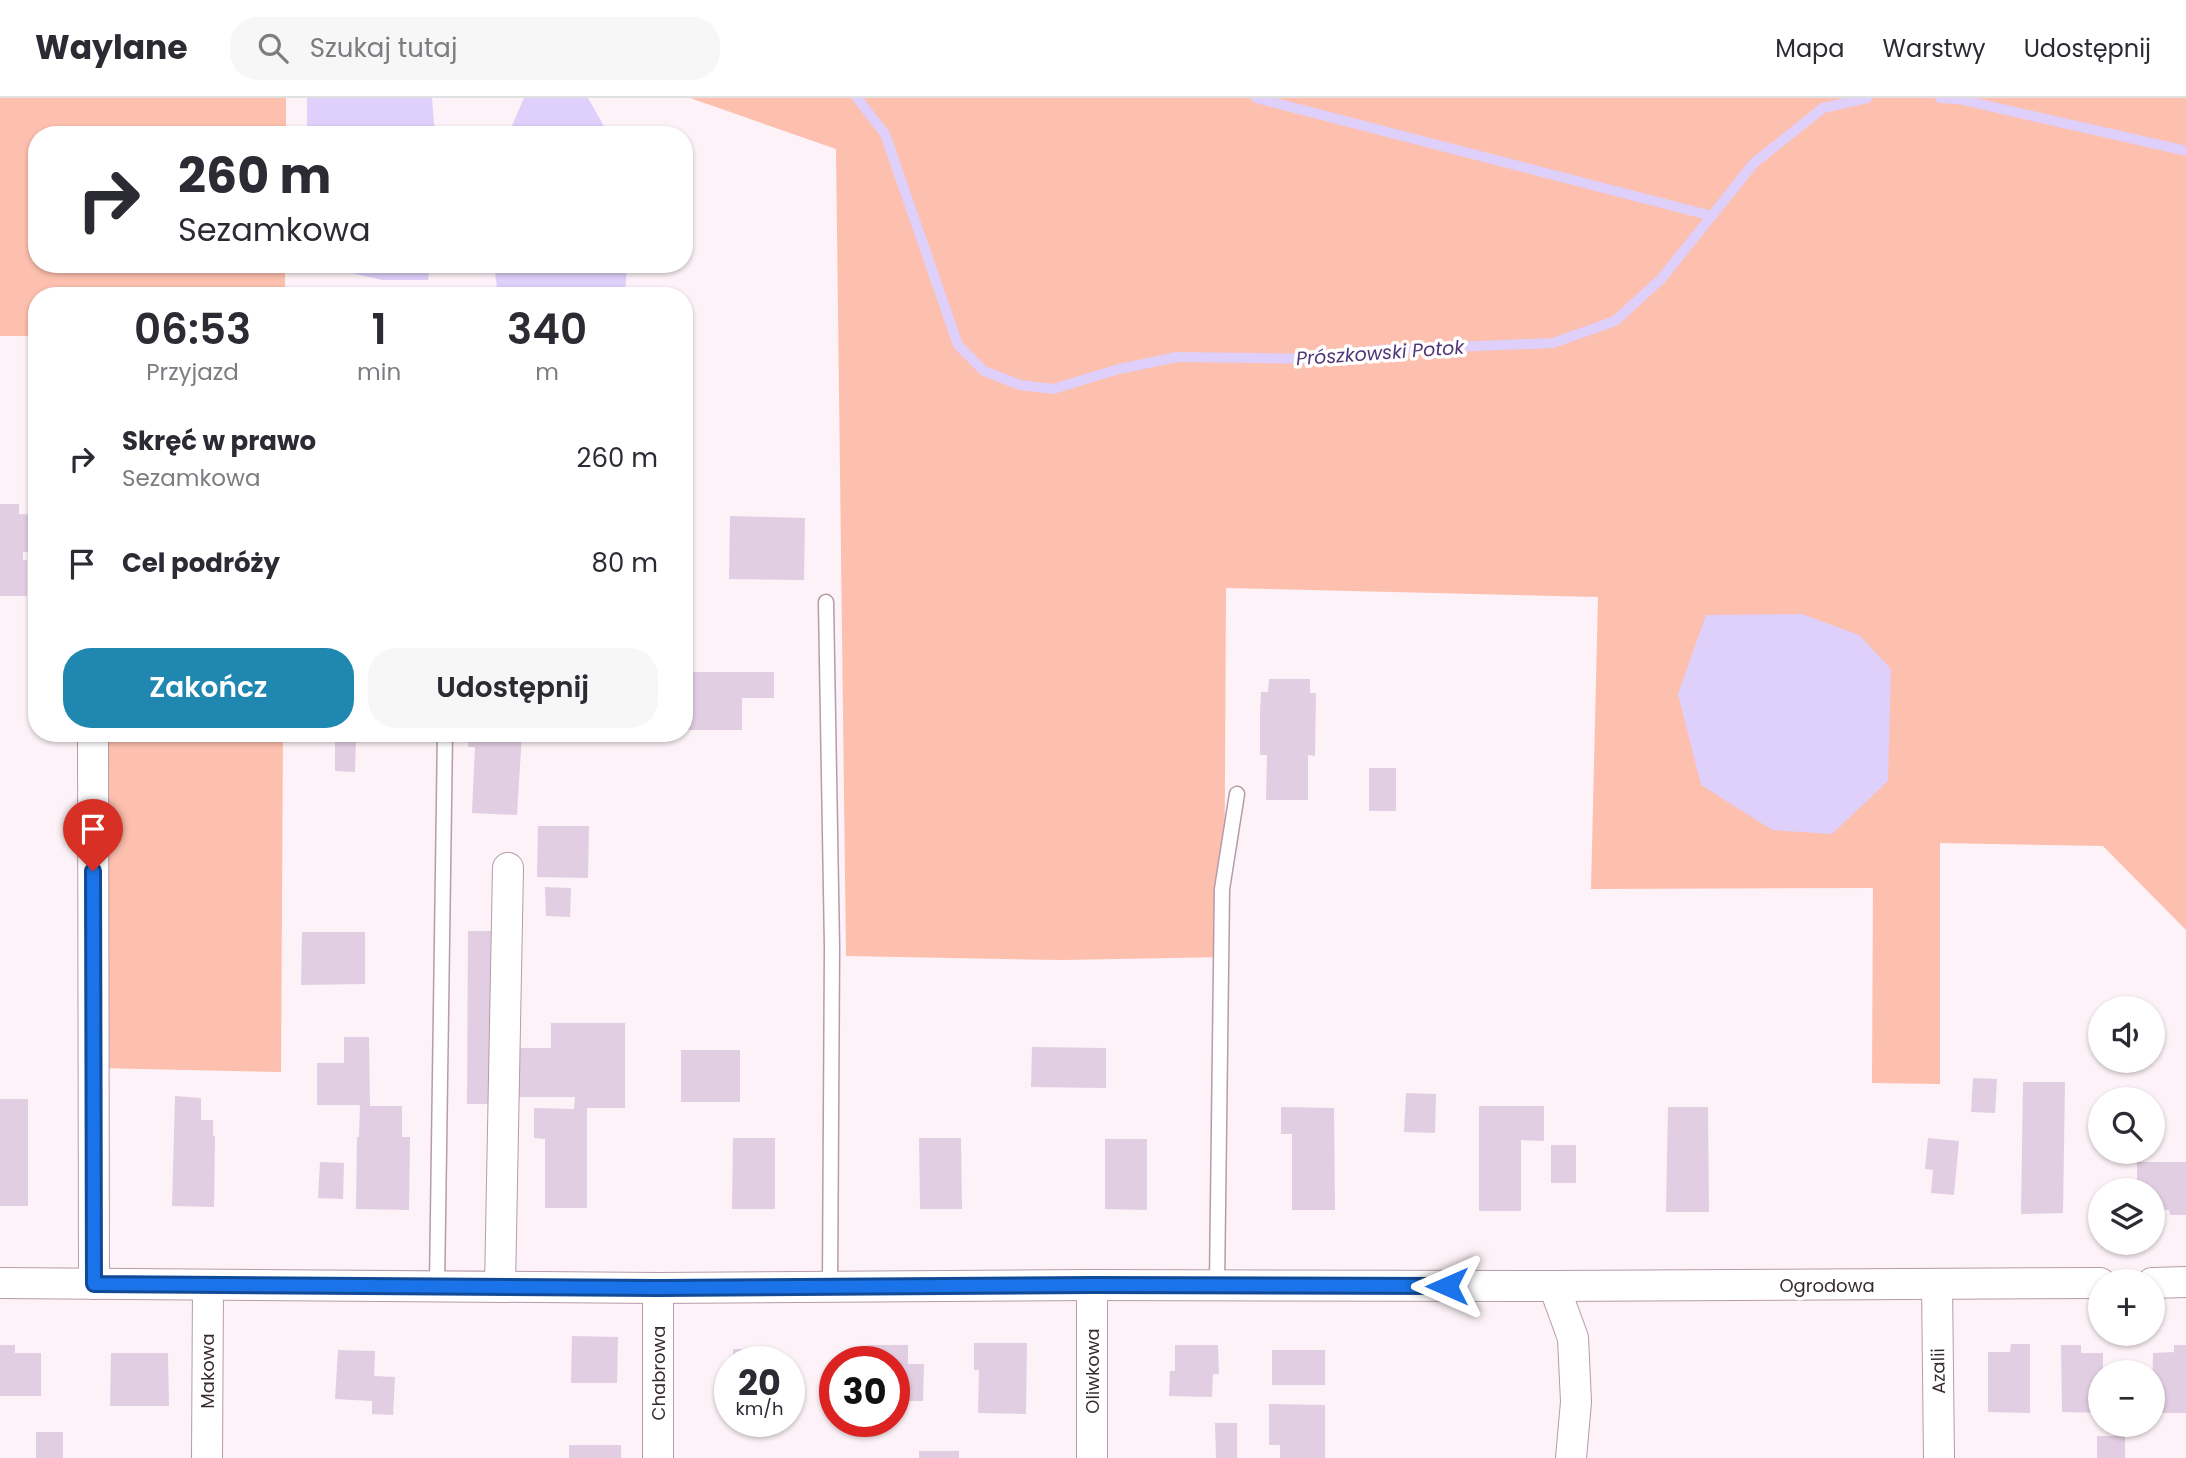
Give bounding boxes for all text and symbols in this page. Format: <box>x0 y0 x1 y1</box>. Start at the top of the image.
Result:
search box <box>230 17 720 80</box>
text: Waylane <box>35 24 188 71</box>
icon: search <box>254 29 292 67</box>
text: Szukaj tutaj <box>310 30 457 66</box>
text: Mapa <box>1775 32 1845 65</box>
text: Warstwy <box>1883 32 1986 65</box>
text: Udostępnij <box>2024 32 2151 65</box>
text: 260 m <box>178 142 331 210</box>
icon: right <box>63 154 154 245</box>
text: Sezamkowa <box>178 207 371 252</box>
text: 06:53 <box>134 300 251 359</box>
text: 1 <box>371 300 387 359</box>
text: 340 <box>507 300 587 359</box>
water label: Prószkowski Potok <box>1295 334 1466 372</box>
text: Przyjazd <box>146 356 239 388</box>
text: min <box>357 356 401 388</box>
text: m <box>535 356 559 388</box>
text: Skręć w prawo <box>122 423 316 459</box>
icon: right <box>63 440 101 478</box>
text: 260 m <box>576 440 658 476</box>
text: Sezamkowa <box>122 462 260 494</box>
icon: arrive <box>63 545 101 583</box>
text: Cel podróży <box>122 545 280 581</box>
text: 80 m <box>592 545 658 581</box>
button: Zakończ <box>63 648 354 728</box>
button: Udostępnij <box>368 648 658 728</box>
pin <box>63 799 123 871</box>
icon: arrive <box>74 810 112 848</box>
map controls <box>2088 996 2165 1437</box>
button: sound <box>2088 996 2165 1073</box>
button: search <box>2088 1087 2165 1164</box>
button: layers <box>2088 1178 2165 1255</box>
position arrow <box>1410 1249 1484 1323</box>
button: + <box>2088 1269 2165 1346</box>
street label: Ogrodowa <box>1779 1273 1875 1298</box>
street label: Chabrowa <box>646 1326 671 1420</box>
street label: Oliwkowa <box>1080 1328 1105 1414</box>
street label: Makowa <box>195 1333 220 1409</box>
speed limit sign: 30 <box>819 1346 910 1437</box>
street label: Azalii <box>1925 1348 1951 1394</box>
text: 20 <box>738 1358 781 1407</box>
button: − <box>2088 1360 2165 1437</box>
text: km/h <box>736 1396 783 1421</box>

